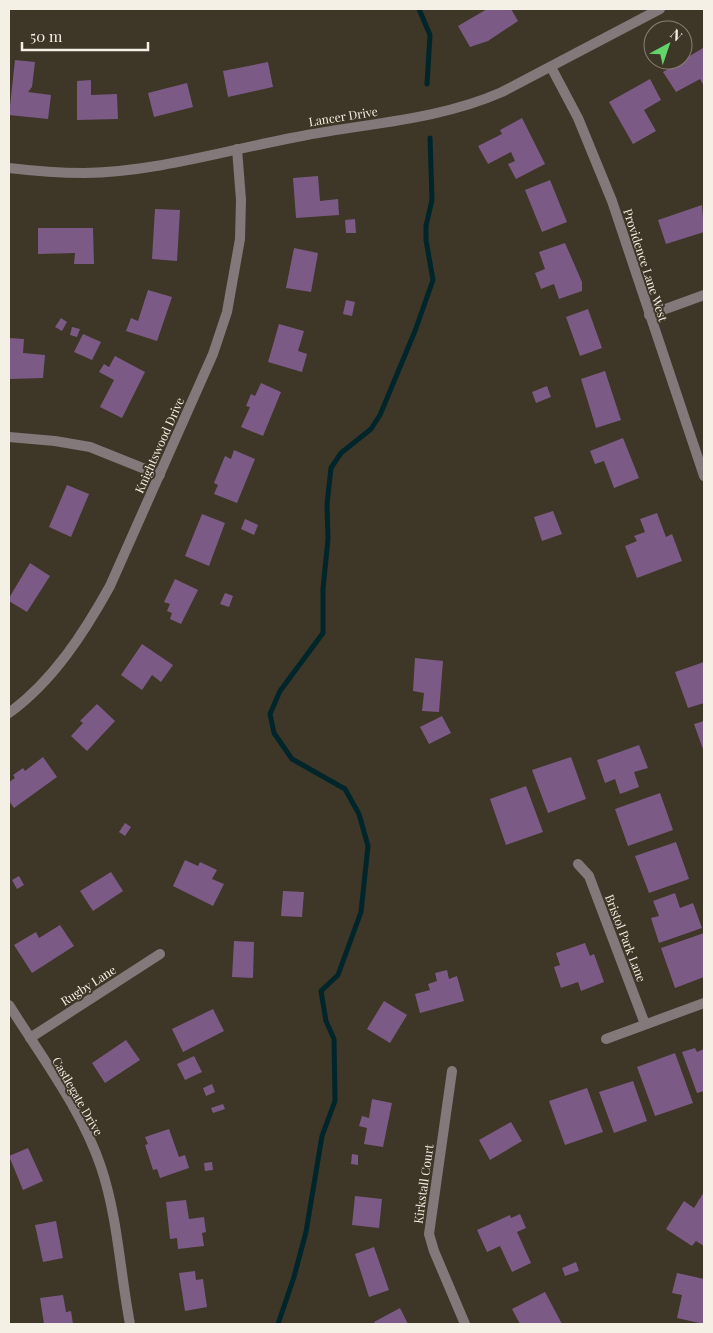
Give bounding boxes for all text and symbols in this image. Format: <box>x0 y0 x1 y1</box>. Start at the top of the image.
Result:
scale bar <box>22 20 149 52</box>
north arrow <box>643 20 693 70</box>
text: N <box>667 24 687 45</box>
text: 50 m <box>30 26 63 46</box>
street label: Lancer Drive <box>307 103 379 129</box>
street label: Providence Lane West <box>620 207 672 324</box>
street label: Knightswood Drive <box>131 395 187 495</box>
street label: Bristol Park Lane <box>602 892 650 984</box>
street label: Rugby Lane <box>57 961 119 1009</box>
street label: Castlegate Drive <box>49 1054 107 1138</box>
street label: Kirkstall Court <box>410 1143 437 1225</box>

